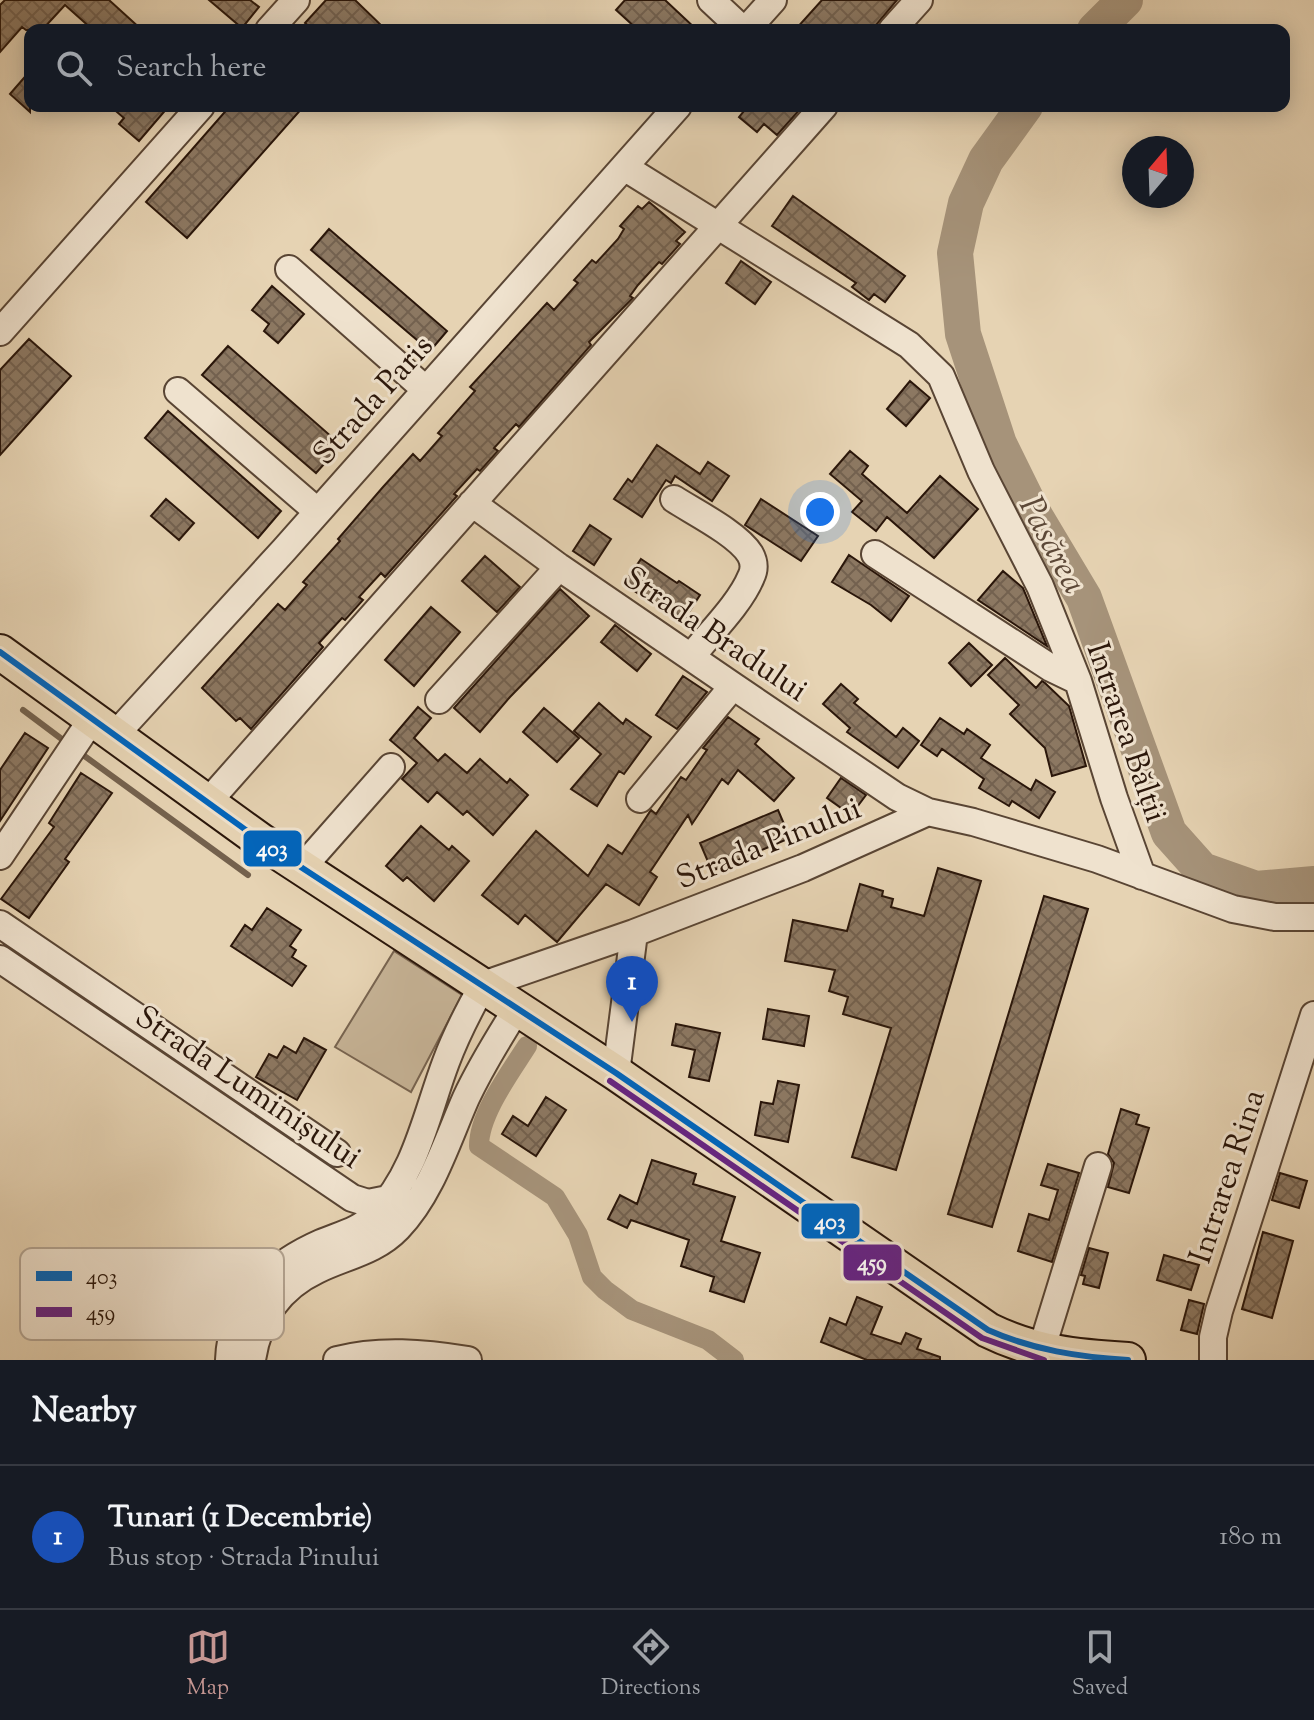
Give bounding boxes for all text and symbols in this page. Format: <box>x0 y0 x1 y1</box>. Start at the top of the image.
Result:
search box <box>24 24 1290 112</box>
icon: search <box>52 46 96 90</box>
text: Search here <box>116 47 266 90</box>
north arrow <box>1122 136 1194 208</box>
street label: Strada Paris <box>303 326 445 476</box>
water label: Pasărea <box>1005 488 1097 603</box>
your location <box>800 492 840 532</box>
street label: Strada Bradului <box>612 556 816 715</box>
street label: Intrarea Bălții <box>1073 637 1177 829</box>
street label: Strada Pinului <box>670 787 869 903</box>
line badge: 403 <box>242 829 303 868</box>
text: 403 <box>255 835 288 867</box>
pin: 1 <box>606 956 658 1022</box>
street label: Strada Luminișului <box>125 995 370 1181</box>
street label: Intrarea Rina <box>1179 1084 1279 1270</box>
line badge: 403 <box>800 1202 861 1240</box>
text: 403 <box>813 1208 846 1240</box>
line badge: 459 <box>842 1243 903 1282</box>
legend <box>20 1248 284 1340</box>
text: 459 <box>856 1249 887 1281</box>
text: 403 <box>86 1263 117 1295</box>
text: 459 <box>86 1299 115 1331</box>
text: Nearby <box>32 1388 137 1437</box>
text: Tunari (1 Decembrie) <box>108 1497 373 1540</box>
text: 1 <box>54 1519 62 1556</box>
text: 180 m <box>1219 1519 1282 1556</box>
text: Bus stop · Strada Pinului <box>108 1540 379 1577</box>
tab: Map <box>186 1625 230 1705</box>
tab: Directions <box>601 1625 700 1705</box>
tab: Saved <box>1072 1625 1128 1705</box>

